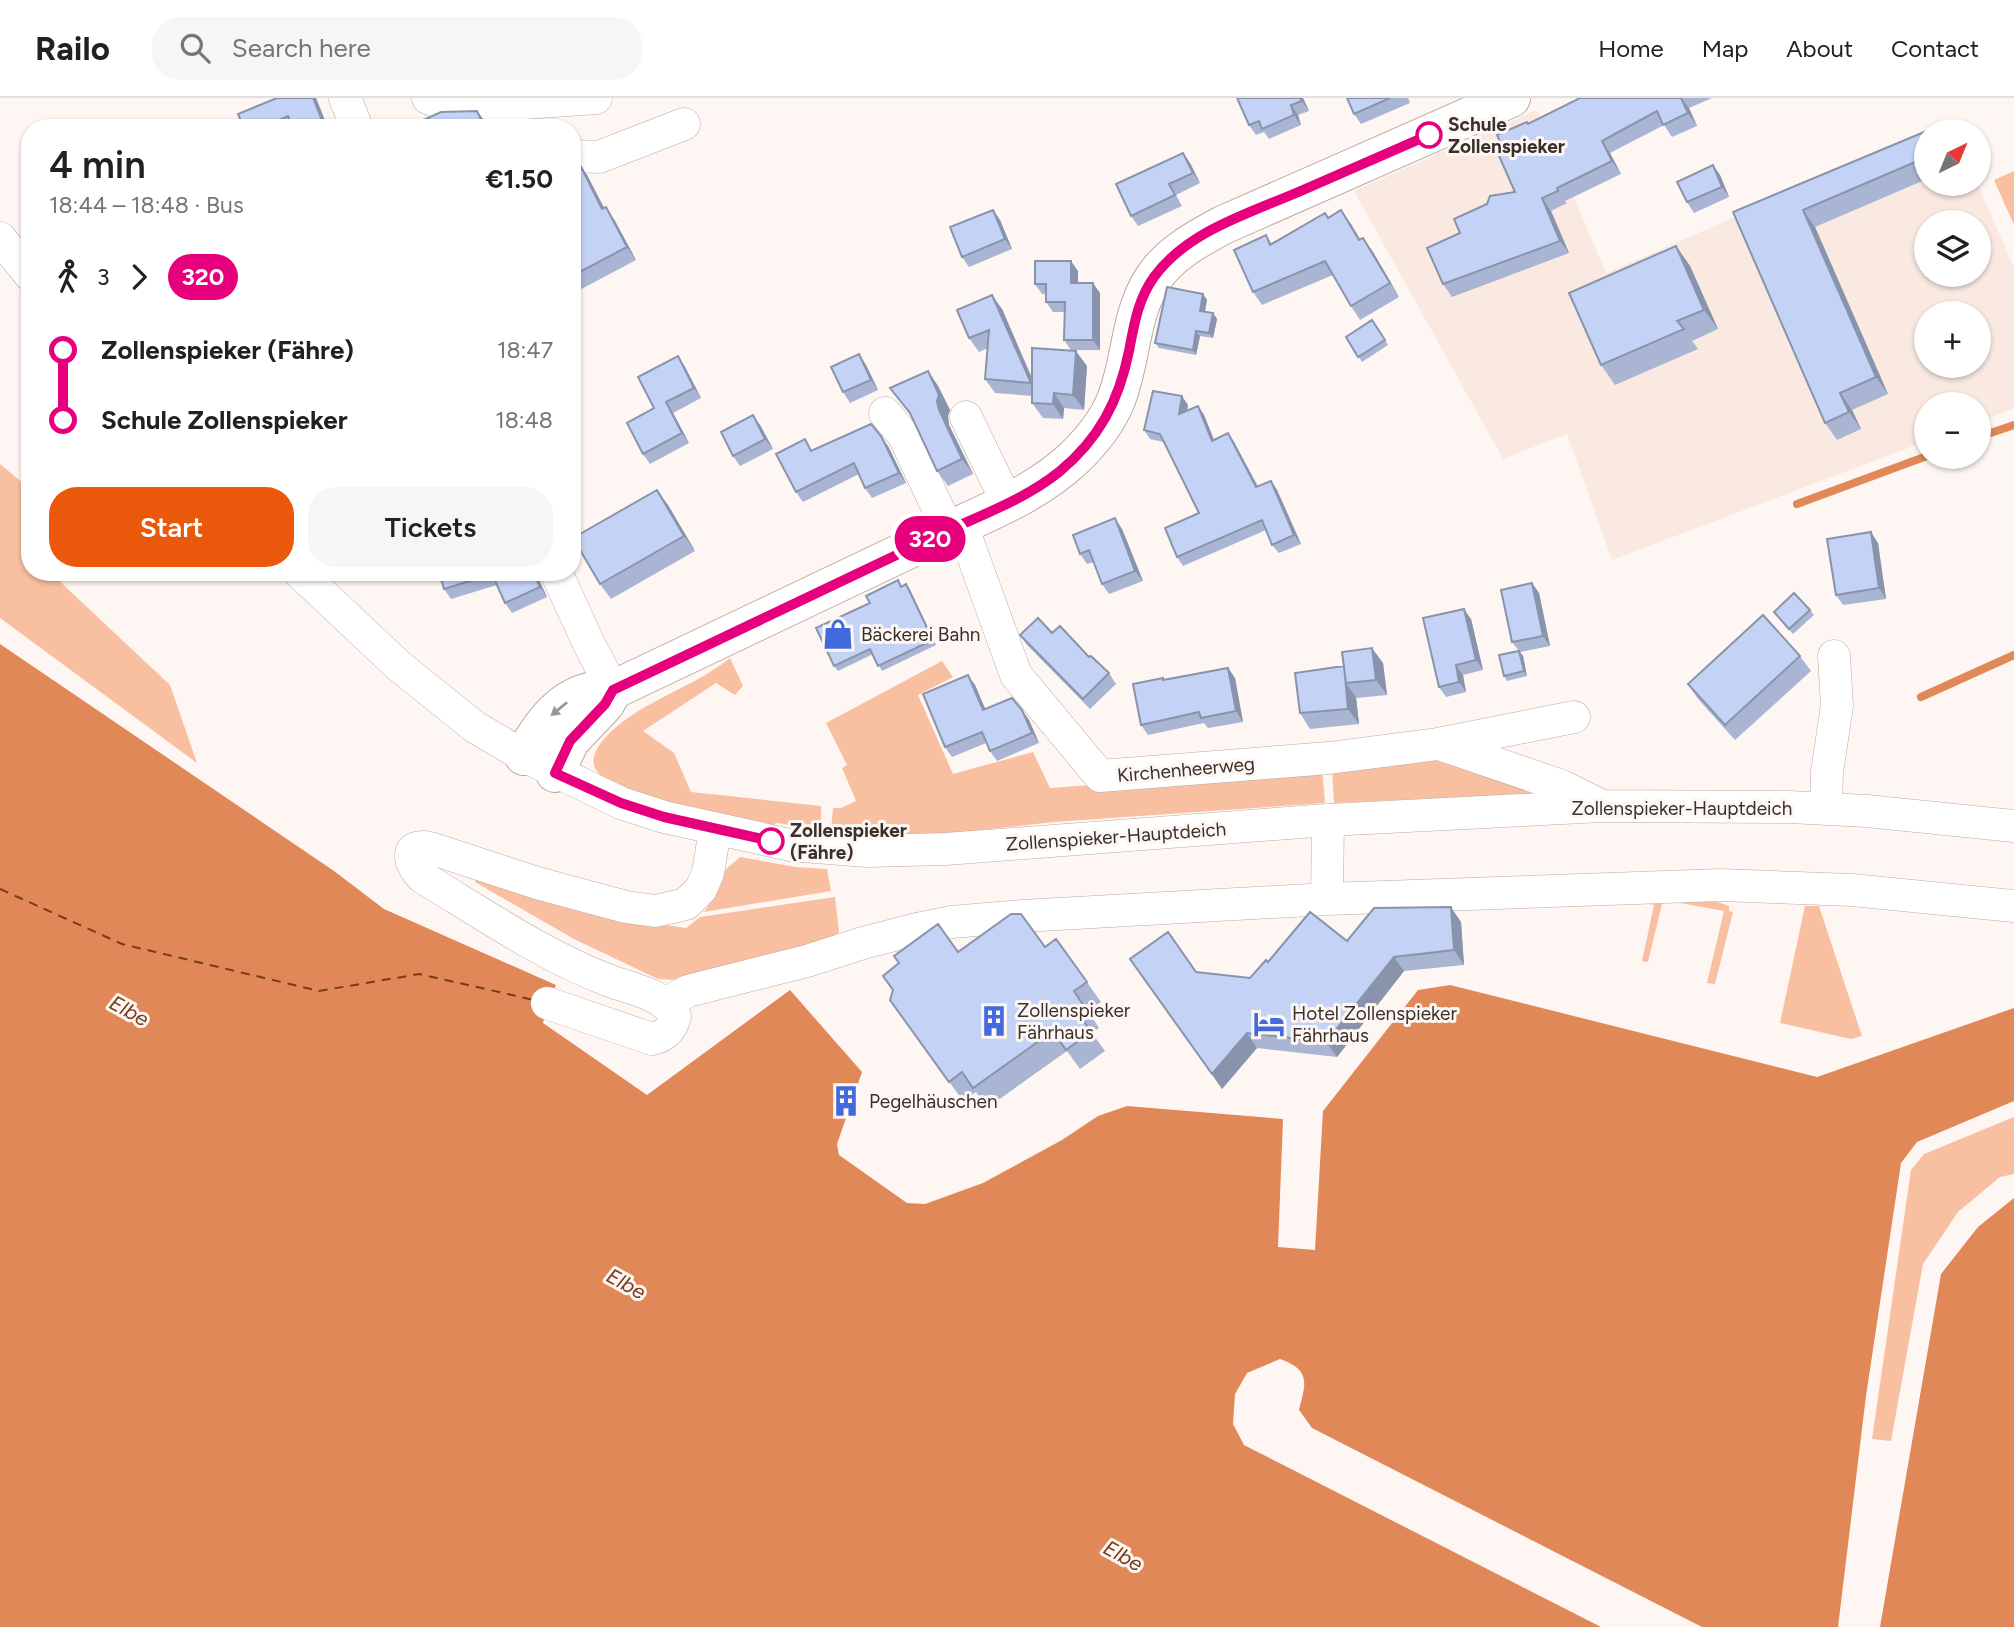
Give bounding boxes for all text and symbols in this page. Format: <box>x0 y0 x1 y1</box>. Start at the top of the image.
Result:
search box <box>152 17 642 80</box>
text: Railo <box>35 29 110 68</box>
icon: search <box>176 29 214 67</box>
text: Search here <box>232 32 371 64</box>
text: Home <box>1598 34 1664 63</box>
text: Map <box>1702 34 1748 63</box>
text: About <box>1786 34 1853 63</box>
text: Contact <box>1891 34 1979 63</box>
place label: Schule Zollenspieker <box>1448 113 1565 158</box>
north arrow <box>1914 119 1992 196</box>
map controls <box>1914 119 1991 469</box>
marker: Schule Zollenspieker <box>1416 122 1442 148</box>
text: 4 min <box>49 142 146 188</box>
text: €1.50 <box>486 163 553 195</box>
text: 18:44 – 18:48 · Bus <box>49 191 244 219</box>
button: layers <box>1914 210 1991 287</box>
icon: walk <box>49 258 87 296</box>
icon: forward <box>120 258 158 296</box>
text: 320 <box>182 262 224 291</box>
text: 3 <box>97 263 110 291</box>
button: + <box>1914 301 1991 378</box>
text: Zollenspieker (Fähre) <box>101 334 354 366</box>
text: 18:47 <box>497 336 553 364</box>
button: − <box>1914 392 1991 469</box>
text: Schule Zollenspieker <box>101 404 348 436</box>
text: 18:48 <box>495 406 553 434</box>
button: Start <box>49 487 294 567</box>
button: Tickets <box>308 487 553 567</box>
line badge: 320 <box>890 516 970 562</box>
text: 320 <box>909 524 951 553</box>
shop icon: Bäckerei Bahn <box>821 617 855 651</box>
place label: Bäckerei Bahn <box>861 623 980 646</box>
one-way arrow <box>550 701 568 717</box>
street label: Kirchenheerweg <box>1116 752 1256 787</box>
street label: Zollenspieker-Hauptdeich <box>1572 797 1792 820</box>
street label: Zollenspieker-Hauptdeich <box>1005 817 1227 856</box>
place label: Zollenspieker (Fähre) <box>790 819 907 864</box>
marker: Zollenspieker (Fähre) <box>758 828 784 854</box>
water label: Elbe <box>105 990 154 1032</box>
place label: Zollenspieker Fährhaus <box>1017 999 1131 1044</box>
place label: Hotel Zollenspieker Fährhaus <box>1292 1002 1457 1047</box>
building icon: Zollenspieker Fährhaus <box>977 1004 1011 1038</box>
hotel icon: Hotel Zollenspieker Fährhaus <box>1252 1007 1286 1041</box>
building icon: Pegelhäuschen <box>829 1084 863 1118</box>
place label: Pegelhäuschen <box>869 1090 997 1113</box>
water label: Elbe <box>602 1263 651 1305</box>
water label: Elbe <box>1099 1535 1148 1577</box>

